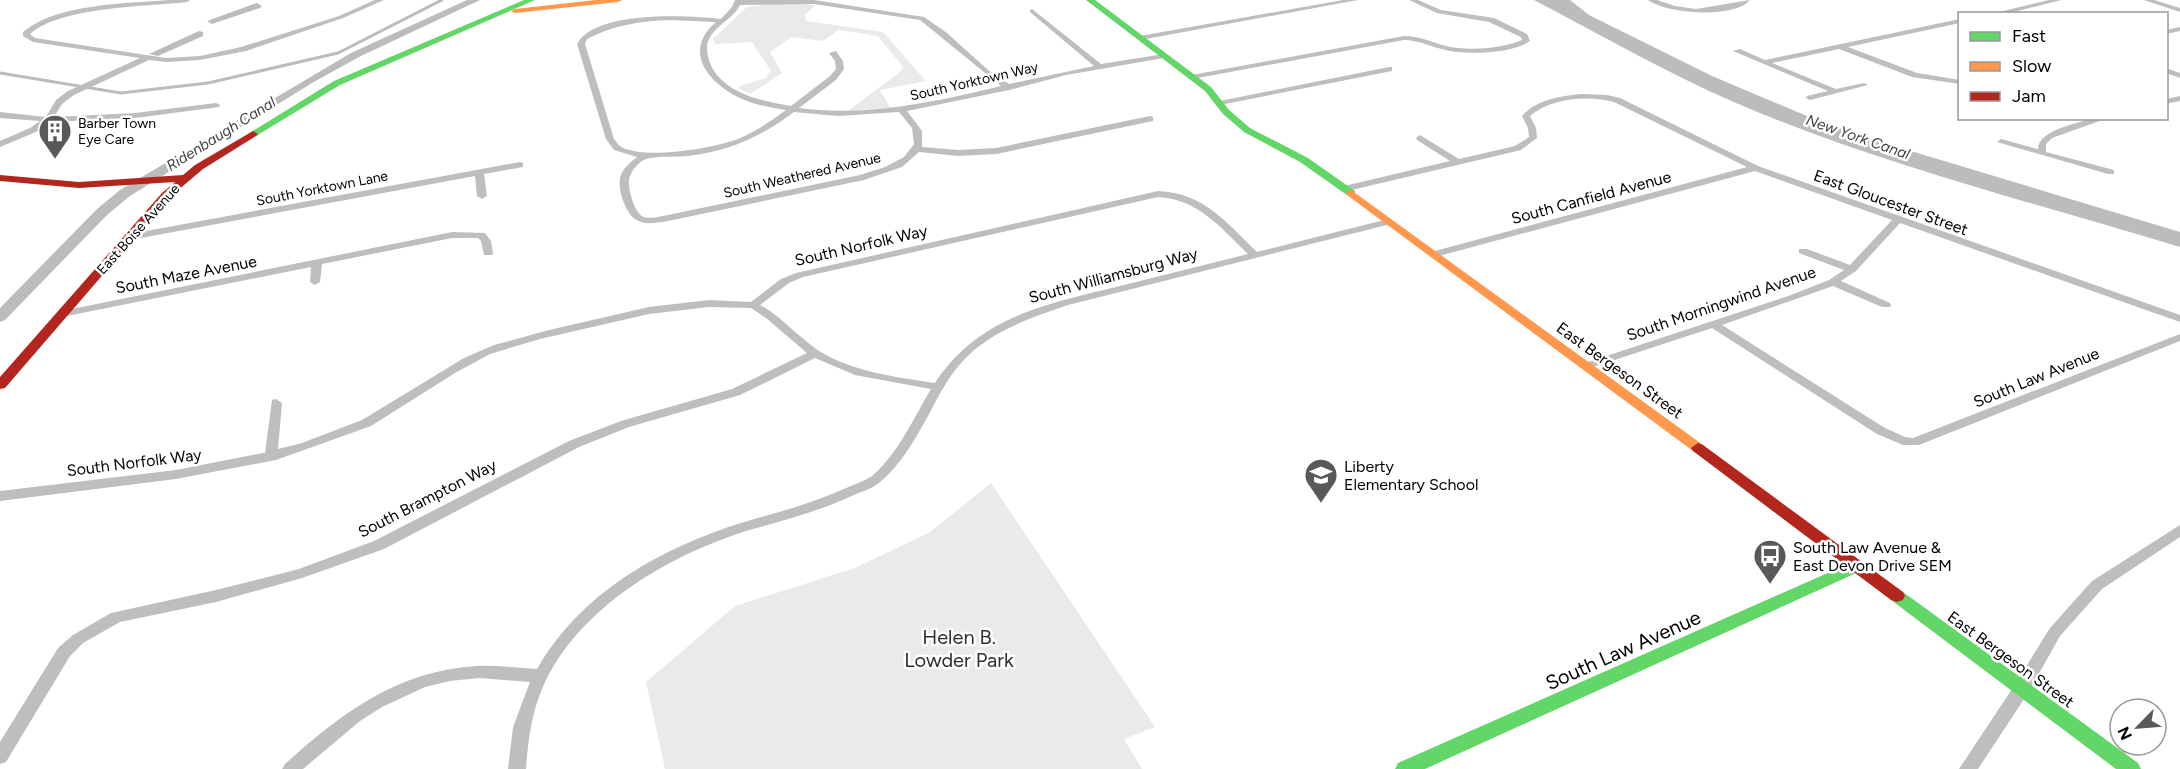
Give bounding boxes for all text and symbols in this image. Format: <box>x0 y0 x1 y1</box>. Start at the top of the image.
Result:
legend <box>1958 12 2168 120</box>
text: Fast <box>2012 25 2046 47</box>
text: Slow <box>2012 55 2051 77</box>
street label: South Yorktown Way <box>908 58 1040 105</box>
text: Jam <box>2012 85 2046 107</box>
water label: Ridenbaugh Canal <box>163 93 279 175</box>
water label: New York Canal <box>1804 111 1913 163</box>
building icon: Barber Town Eye Care <box>37 113 73 160</box>
place label: Barber Town Eye Care <box>78 115 156 148</box>
street label: South Weathered Avenue <box>722 149 883 202</box>
street label: East Gloucester Street <box>1811 166 1971 239</box>
street label: South Yorktown Lane <box>255 167 390 210</box>
street label: South Canfield Avenue <box>1509 167 1673 228</box>
street label: East Boise Avenue <box>93 180 184 278</box>
street label: South Norfolk Way <box>793 221 930 270</box>
street label: South Williamsburg Way <box>1027 244 1200 307</box>
street label: South Maze Avenue <box>114 251 259 297</box>
street label: South Morningwind Avenue <box>1624 262 1818 345</box>
street label: East Bergeson Street <box>1553 318 1687 423</box>
street label: South Law Avenue <box>1971 343 2102 411</box>
street label: South Norfolk Way <box>66 445 203 480</box>
street label: South Brampton Way <box>355 455 500 542</box>
school or university icon: Liberty Elementary School <box>1303 457 1339 504</box>
place label: Liberty Elementary School <box>1344 457 1478 494</box>
bus stop icon: South Law Avenue & East Devon Drive SEM <box>1752 538 1788 585</box>
place label: South Law Avenue & East Devon Drive SEM <box>1793 538 1952 575</box>
street label: South Law Avenue <box>1542 605 1704 695</box>
street label: East Bergeson Street <box>1944 607 2078 712</box>
park label: Helen B. Lowder Park <box>904 625 1014 672</box>
north arrow <box>2108 697 2168 757</box>
text: N <box>2114 724 2136 743</box>

